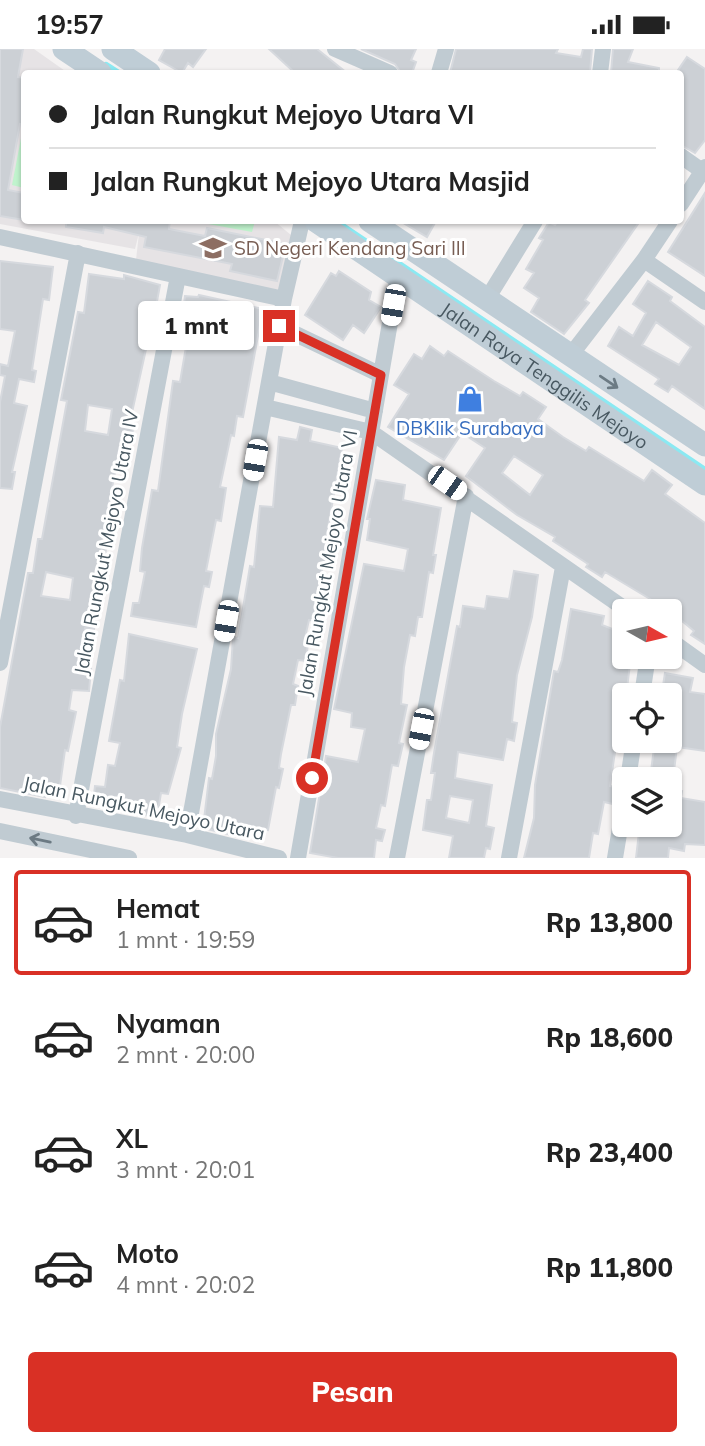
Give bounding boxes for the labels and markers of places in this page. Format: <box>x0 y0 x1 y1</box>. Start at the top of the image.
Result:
school or university icon: SD Negeri Kendang Sari III <box>198 233 228 263</box>
place label: SD Negeri Kendang Sari III <box>234 236 466 260</box>
shop icon: DBKlik Surabaya <box>455 384 485 414</box>
place label: DBKlik Surabaya <box>396 416 544 440</box>

